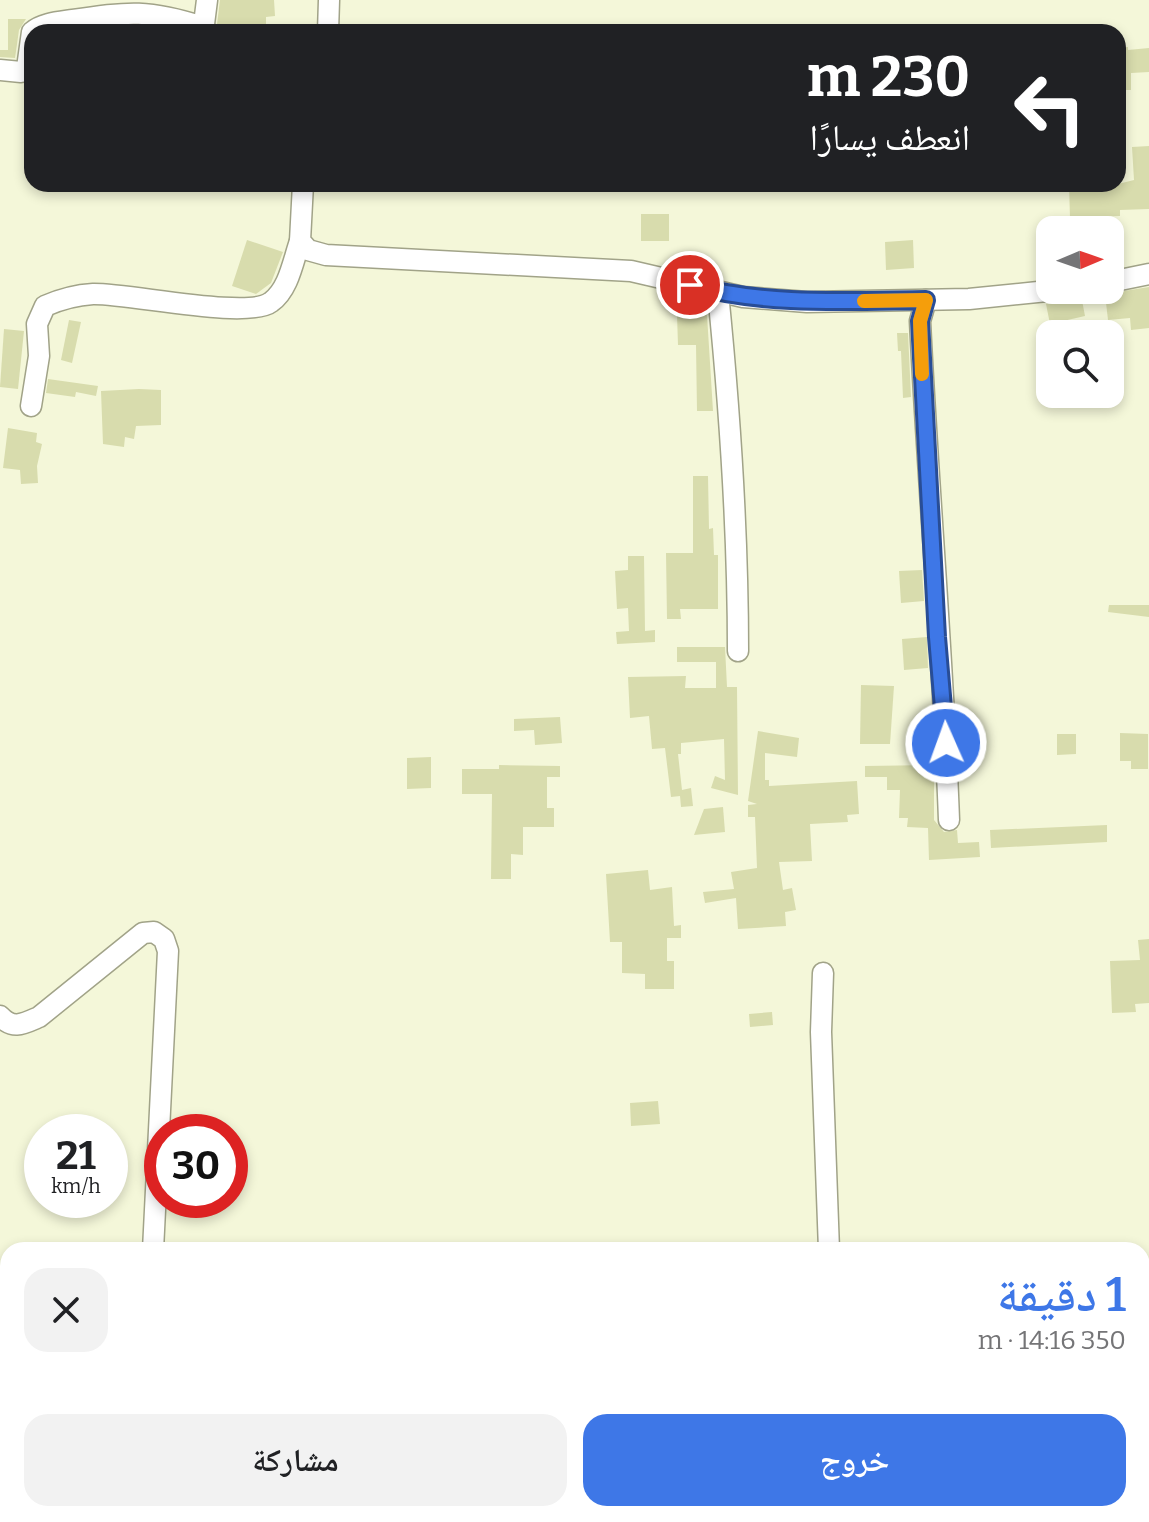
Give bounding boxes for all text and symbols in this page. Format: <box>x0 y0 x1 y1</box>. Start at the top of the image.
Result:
text: 230 m <box>807 44 970 111</box>
icon: left <box>998 56 1102 160</box>
text: انعطف يسارًا <box>810 116 970 160</box>
north arrow <box>1036 216 1124 304</box>
map controls <box>1036 216 1124 408</box>
pin <box>656 251 724 319</box>
icon: arrive <box>668 263 712 307</box>
button: search <box>1036 320 1124 408</box>
position arrow <box>904 701 988 785</box>
speed limit sign: 30 <box>144 1114 248 1218</box>
text: 21 <box>56 1132 96 1180</box>
text: km/h <box>51 1174 101 1198</box>
text: 1 دقيقة <box>997 1266 1126 1324</box>
button: close <box>24 1268 108 1352</box>
text: 350 m · 14:16 <box>978 1325 1126 1356</box>
button: مشاركة <box>24 1414 567 1506</box>
button: خروج <box>583 1414 1126 1506</box>

